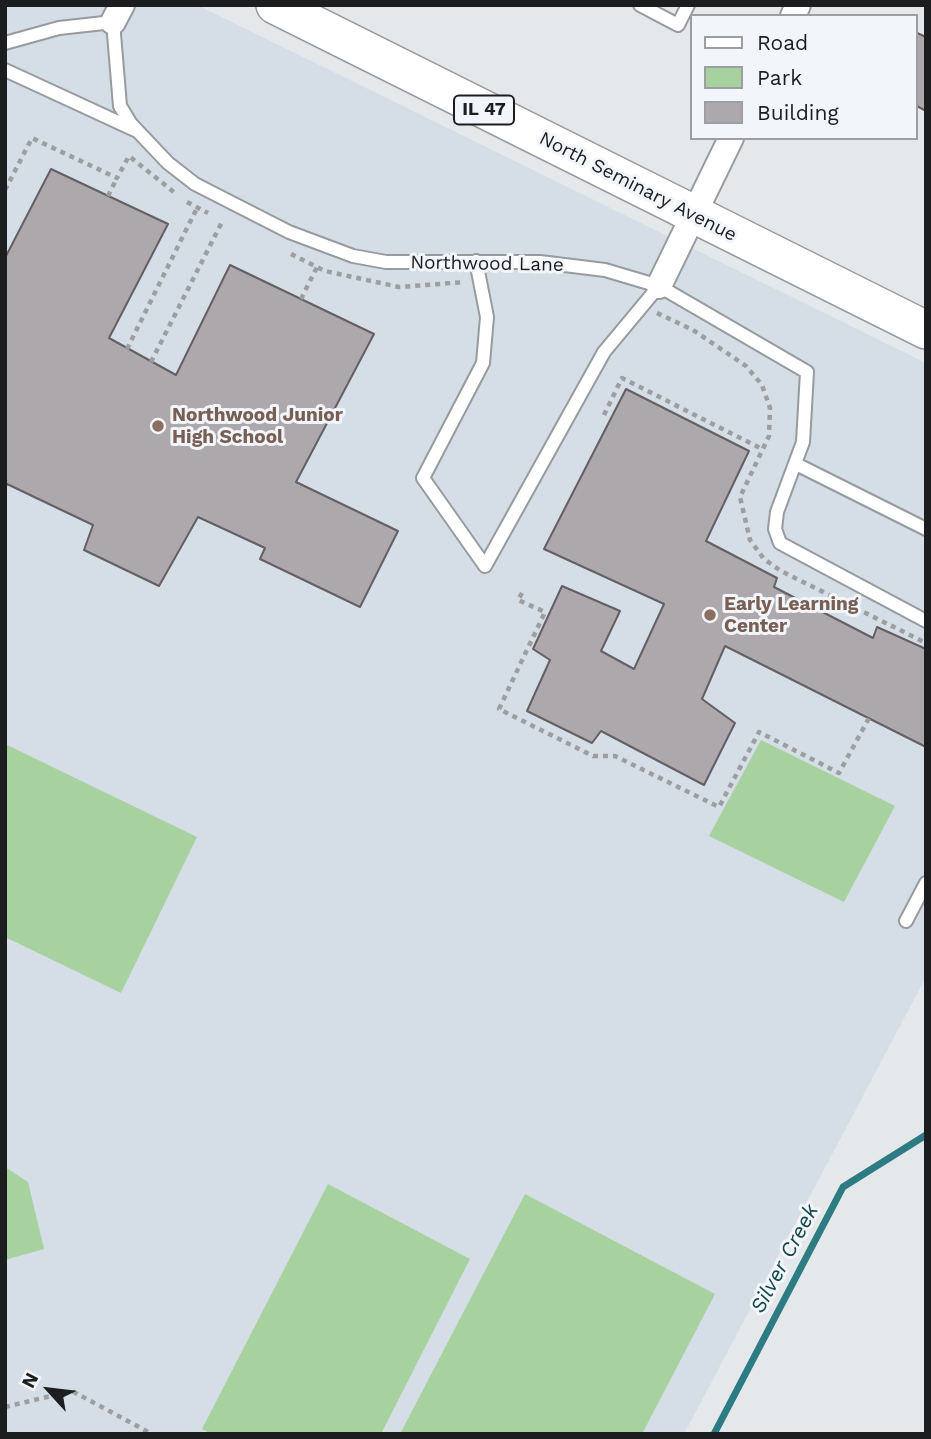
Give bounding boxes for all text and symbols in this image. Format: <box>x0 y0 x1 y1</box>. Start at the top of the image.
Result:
legend <box>690 14 917 140</box>
text: Road <box>757 30 808 55</box>
text: Park <box>757 65 802 90</box>
road number: IL 47 <box>454 96 514 124</box>
text: Building <box>757 100 839 125</box>
street label: North Seminary Avenue <box>535 127 741 247</box>
street label: Northwood Lane <box>410 251 564 277</box>
place label: Northwood Junior High School <box>172 404 343 448</box>
marker: Northwood Junior High School <box>150 418 166 434</box>
place label: Early Learning Center <box>724 593 858 637</box>
marker: Early Learning Center <box>702 607 718 623</box>
water label: Silver Creek <box>746 1200 824 1318</box>
north arrow <box>14 1355 84 1425</box>
text: N <box>16 1369 43 1392</box>

